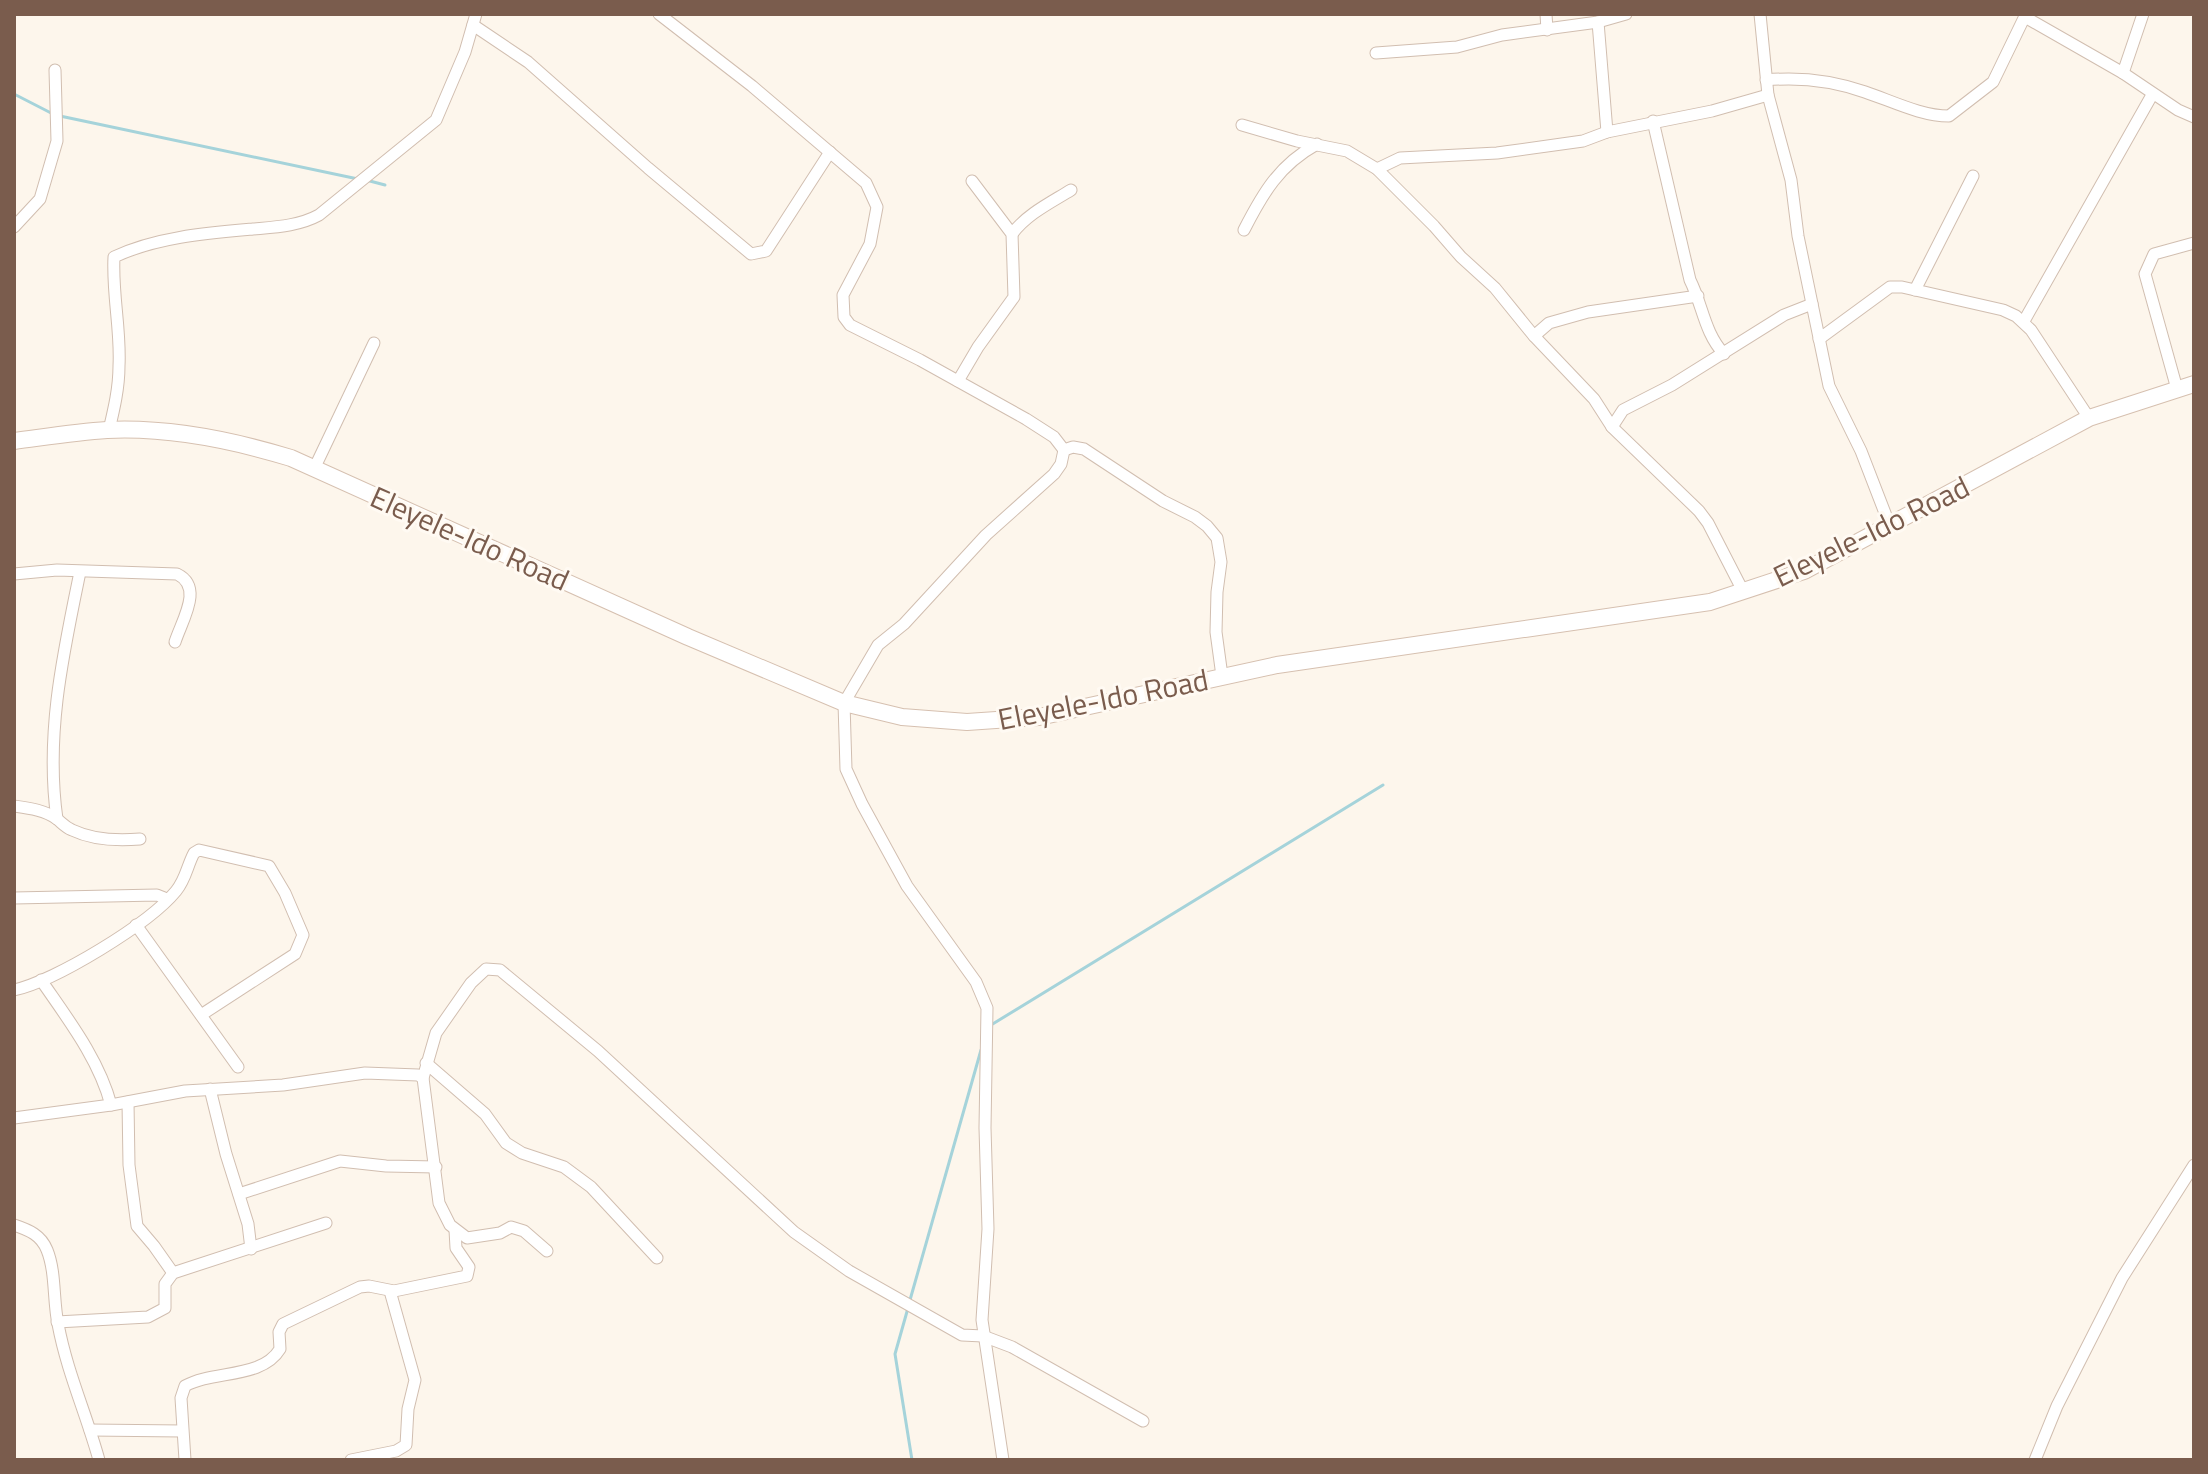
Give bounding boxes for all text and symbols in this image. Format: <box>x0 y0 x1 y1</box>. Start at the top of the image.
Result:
street label: Eleyele-Ido Road <box>1765 464 1977 598</box>
street label: Eleyele-Ido Road <box>363 474 577 602</box>
street label: Eleyele-Ido Road <box>994 656 1212 742</box>

